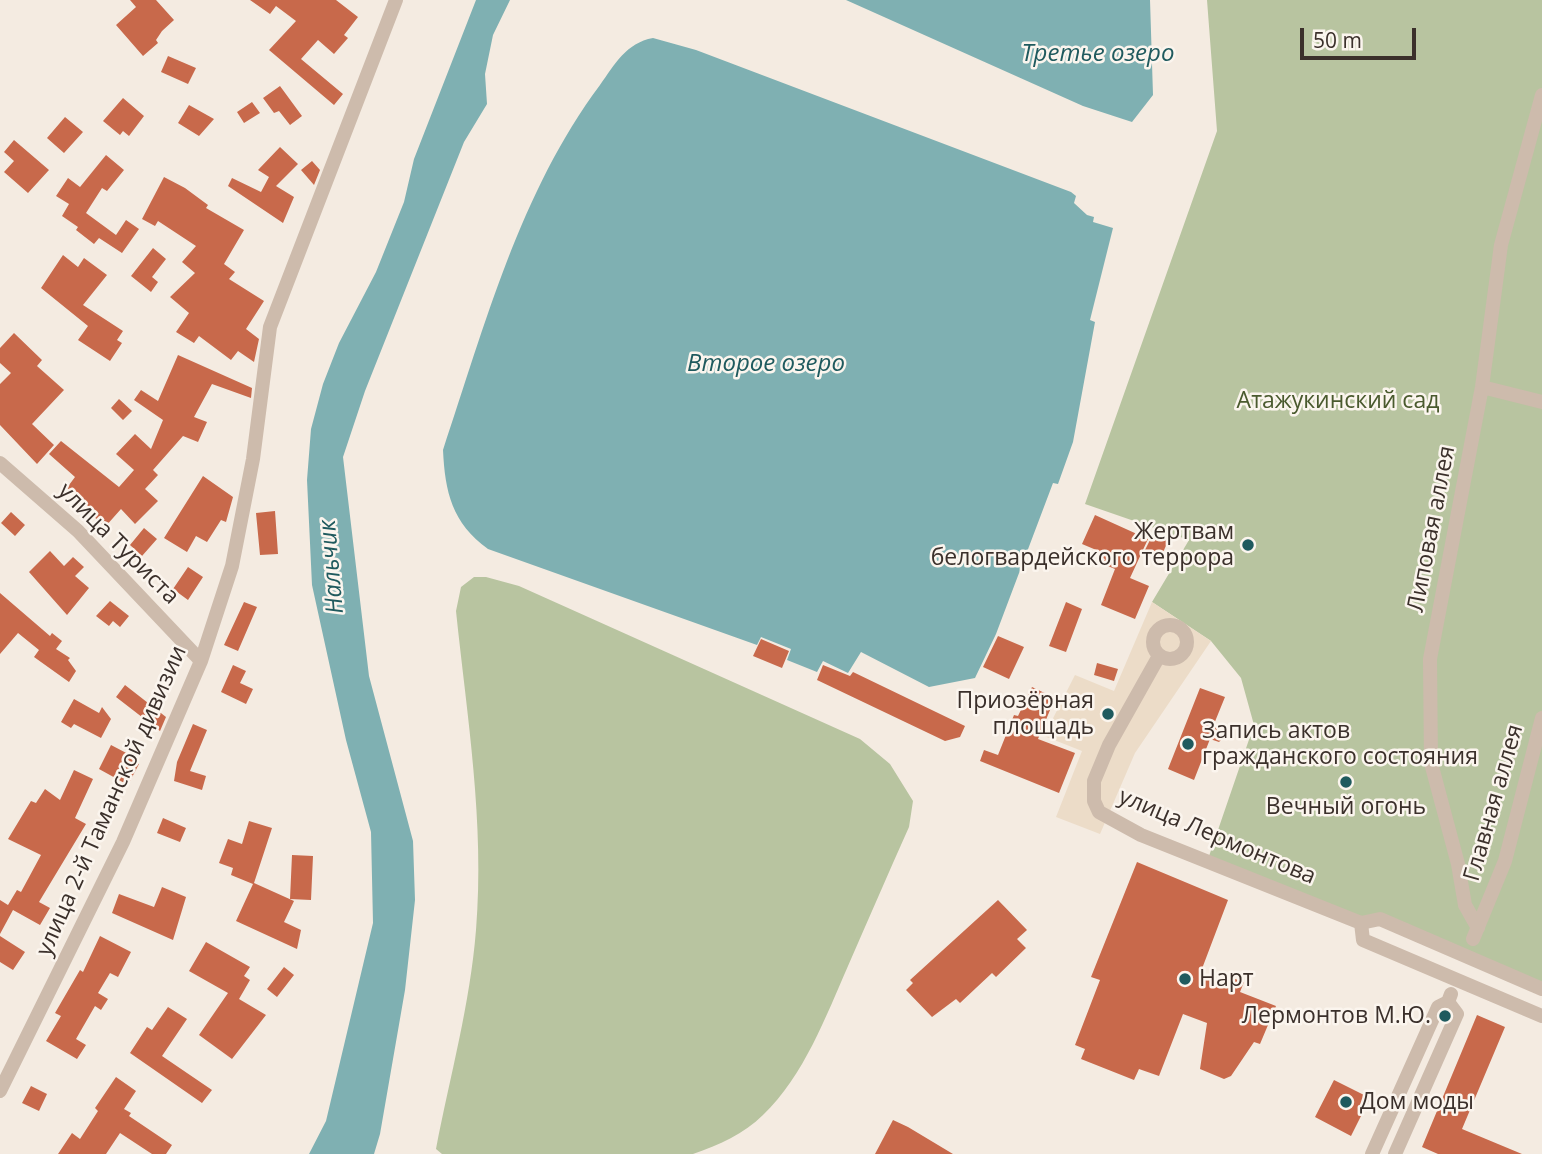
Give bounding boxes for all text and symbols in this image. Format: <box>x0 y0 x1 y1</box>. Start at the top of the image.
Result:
scale bar <box>1304 14 1420 58</box>
text: 50 m <box>1313 26 1362 54</box>
water label: Третье озеро <box>1022 40 1174 68</box>
water label: Второе озеро <box>687 350 845 378</box>
park label: Атажукинский сад <box>1237 387 1439 415</box>
street label: Липовая аллея <box>1402 444 1462 614</box>
street label: улица Туриста <box>52 478 184 610</box>
place label: Жертвам белогвардейского террора <box>931 518 1234 572</box>
water label: Нальчик <box>314 519 350 615</box>
marker: Жертвам белогвардейского террора <box>1240 537 1256 553</box>
street label: улица 2-й Таманской дивизии <box>31 642 193 960</box>
place label: Приозёрная площадь <box>957 687 1094 741</box>
marker: Приозёрная площадь <box>1100 706 1116 722</box>
place label: Запись актов гражданского состояния <box>1202 717 1478 771</box>
street label: Главная аллея <box>1458 721 1530 885</box>
marker: Запись актов гражданского состояния <box>1180 736 1196 752</box>
marker: Вечный огонь <box>1338 774 1354 790</box>
street label: улица Лермонтова <box>1114 783 1320 891</box>
place label: Вечный огонь <box>1266 793 1426 821</box>
place label: Нарт <box>1199 965 1254 993</box>
marker: Нарт <box>1177 971 1193 987</box>
place label: Лермонтов М.Ю. <box>1242 1002 1431 1030</box>
marker: Лермонтов М.Ю. <box>1437 1008 1453 1024</box>
place label: Дом моды <box>1360 1088 1474 1116</box>
marker: Дом моды <box>1338 1094 1354 1110</box>

